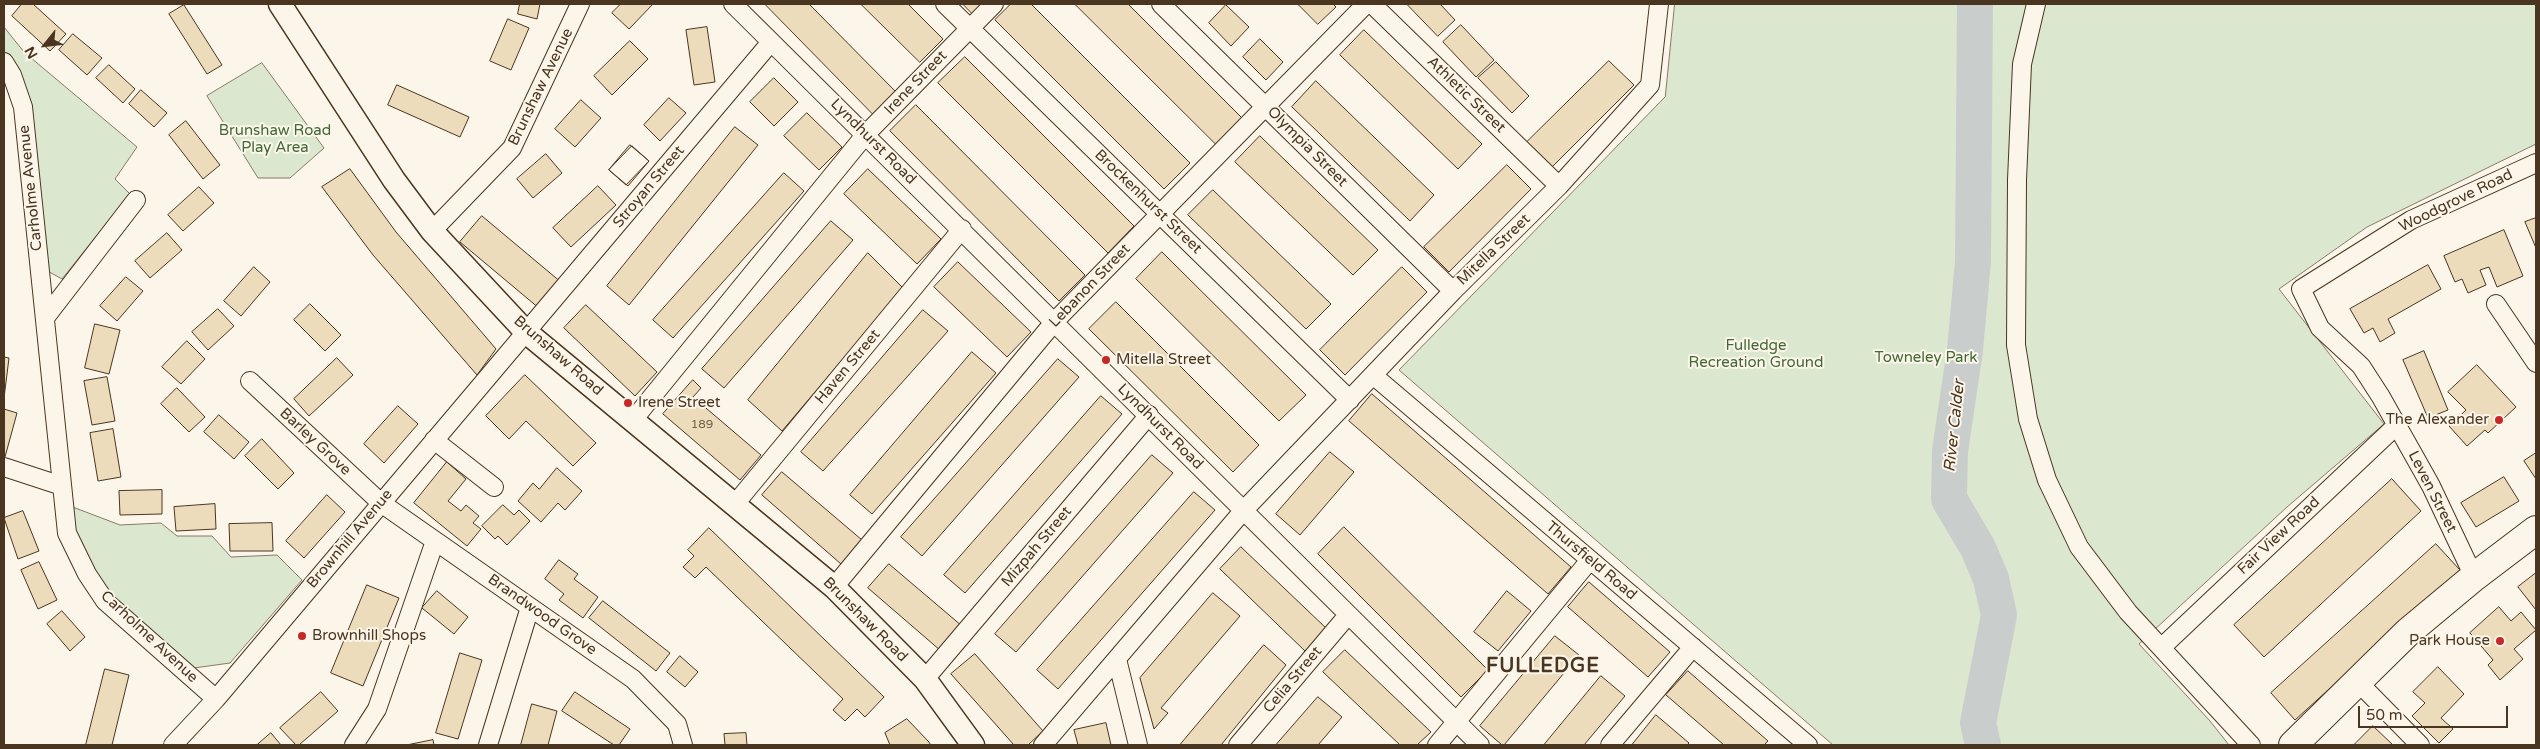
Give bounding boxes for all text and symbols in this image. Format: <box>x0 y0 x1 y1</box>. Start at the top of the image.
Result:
north arrow <box>20 20 70 70</box>
street label: Brunshaw Avenue <box>505 25 577 149</box>
text: N <box>21 43 42 62</box>
street label: Irene Street <box>881 47 951 119</box>
street label: Athletic Street <box>1423 53 1509 137</box>
street label: Lyndhurst Road <box>826 95 920 189</box>
street label: Olympia Street <box>1263 103 1351 191</box>
park label: Brunshaw Road Play Area <box>219 122 331 157</box>
street label: Carholme Avenue <box>15 124 47 252</box>
street label: Stroyan Street <box>609 142 689 232</box>
street label: Brockenhurst Street <box>1091 146 1205 258</box>
street label: Woodgrove Road <box>2396 166 2516 236</box>
street label: Mitella Street <box>1454 211 1534 289</box>
street label: Lebanon Street <box>1046 240 1134 332</box>
street label: Brunshaw Road <box>510 312 606 400</box>
street label: Haven Street <box>812 326 884 408</box>
park label: Fulledge Recreation Ground <box>1689 337 1823 372</box>
park label: Towneley Park <box>1875 349 1977 367</box>
place label: Mitella Street <box>1116 351 1211 369</box>
marker: Mitella Street <box>1100 354 1112 366</box>
water label: River Calder <box>1941 379 1969 473</box>
street label: Lyndhurst Road <box>1113 380 1207 474</box>
place label: Irene Street <box>638 394 721 412</box>
marker: Irene Street <box>622 397 634 409</box>
street label: Barley Grove <box>276 404 354 480</box>
place label: The Alexander <box>2386 411 2489 429</box>
marker: The Alexander <box>2493 414 2505 426</box>
house number: 189 <box>691 418 713 432</box>
street label: Leven Street <box>2404 448 2460 536</box>
street label: Brownhill Avenue <box>303 486 397 592</box>
street label: Fair View Road <box>2234 493 2324 579</box>
street label: Mizpah Street <box>998 503 1076 591</box>
street label: Thursfield Road <box>1542 518 1640 604</box>
street label: Brandwood Grove <box>484 571 600 659</box>
street label: Brunshaw Road <box>819 574 911 666</box>
street label: Carholme Avenue <box>97 587 201 687</box>
place label: Brownhill Shops <box>312 627 426 645</box>
marker: Brownhill Shops <box>296 630 308 642</box>
place label: Park House <box>2409 632 2490 650</box>
marker: Park House <box>2494 635 2506 647</box>
street label: Celia Street <box>1260 643 1326 717</box>
district label: FULLEDGE <box>1485 655 1601 679</box>
scale bar <box>2360 696 2510 728</box>
text: 50 m <box>2366 706 2403 724</box>

